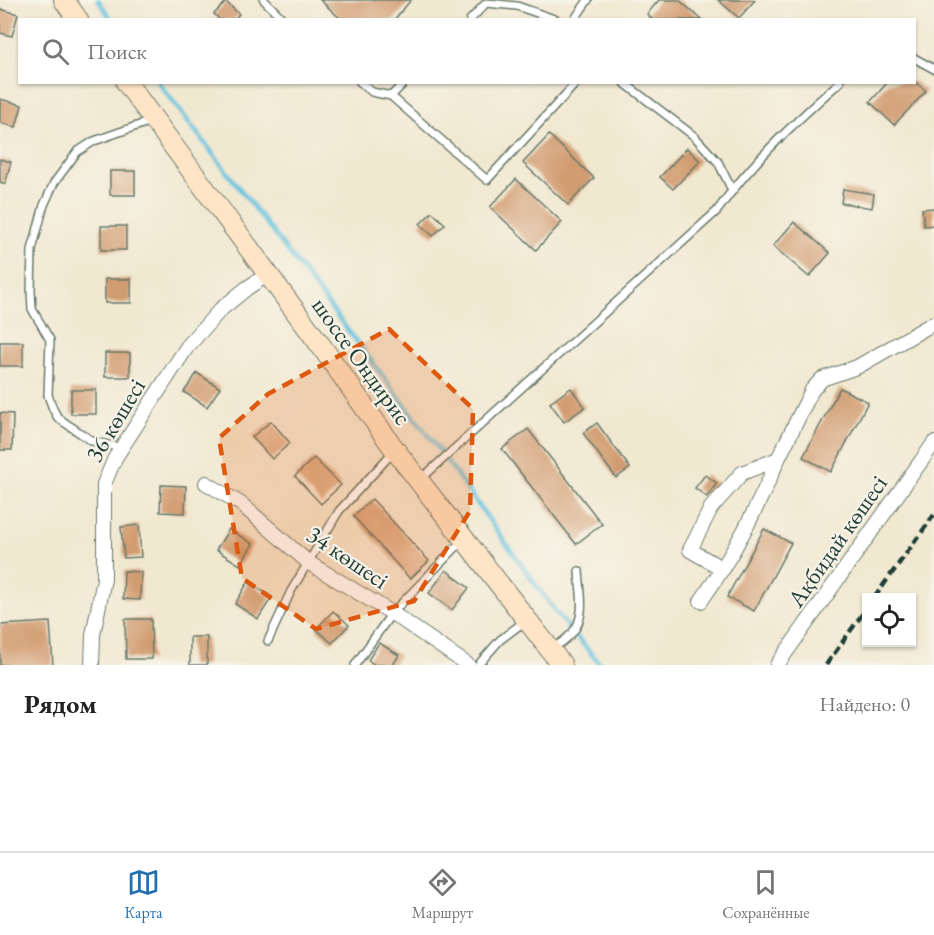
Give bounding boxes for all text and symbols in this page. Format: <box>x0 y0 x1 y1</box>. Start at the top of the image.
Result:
search box <box>18 18 916 84</box>
icon: search <box>39 35 72 68</box>
text: Поиск <box>87 37 147 66</box>
street label: шоссе Ондирис <box>305 291 419 431</box>
street label: 36 көшесі <box>78 372 152 467</box>
street label: Ақбидай көшесі <box>779 469 894 614</box>
street label: 34 көшесі <box>301 518 395 596</box>
map controls <box>862 593 916 647</box>
button: locate <box>862 593 916 647</box>
text: Рядом <box>24 687 97 721</box>
text: Найдено: 0 <box>819 691 910 717</box>
tab: Карта <box>125 866 163 923</box>
tab: Маршрут <box>412 866 473 923</box>
tab: Сохранённые <box>722 866 809 923</box>

